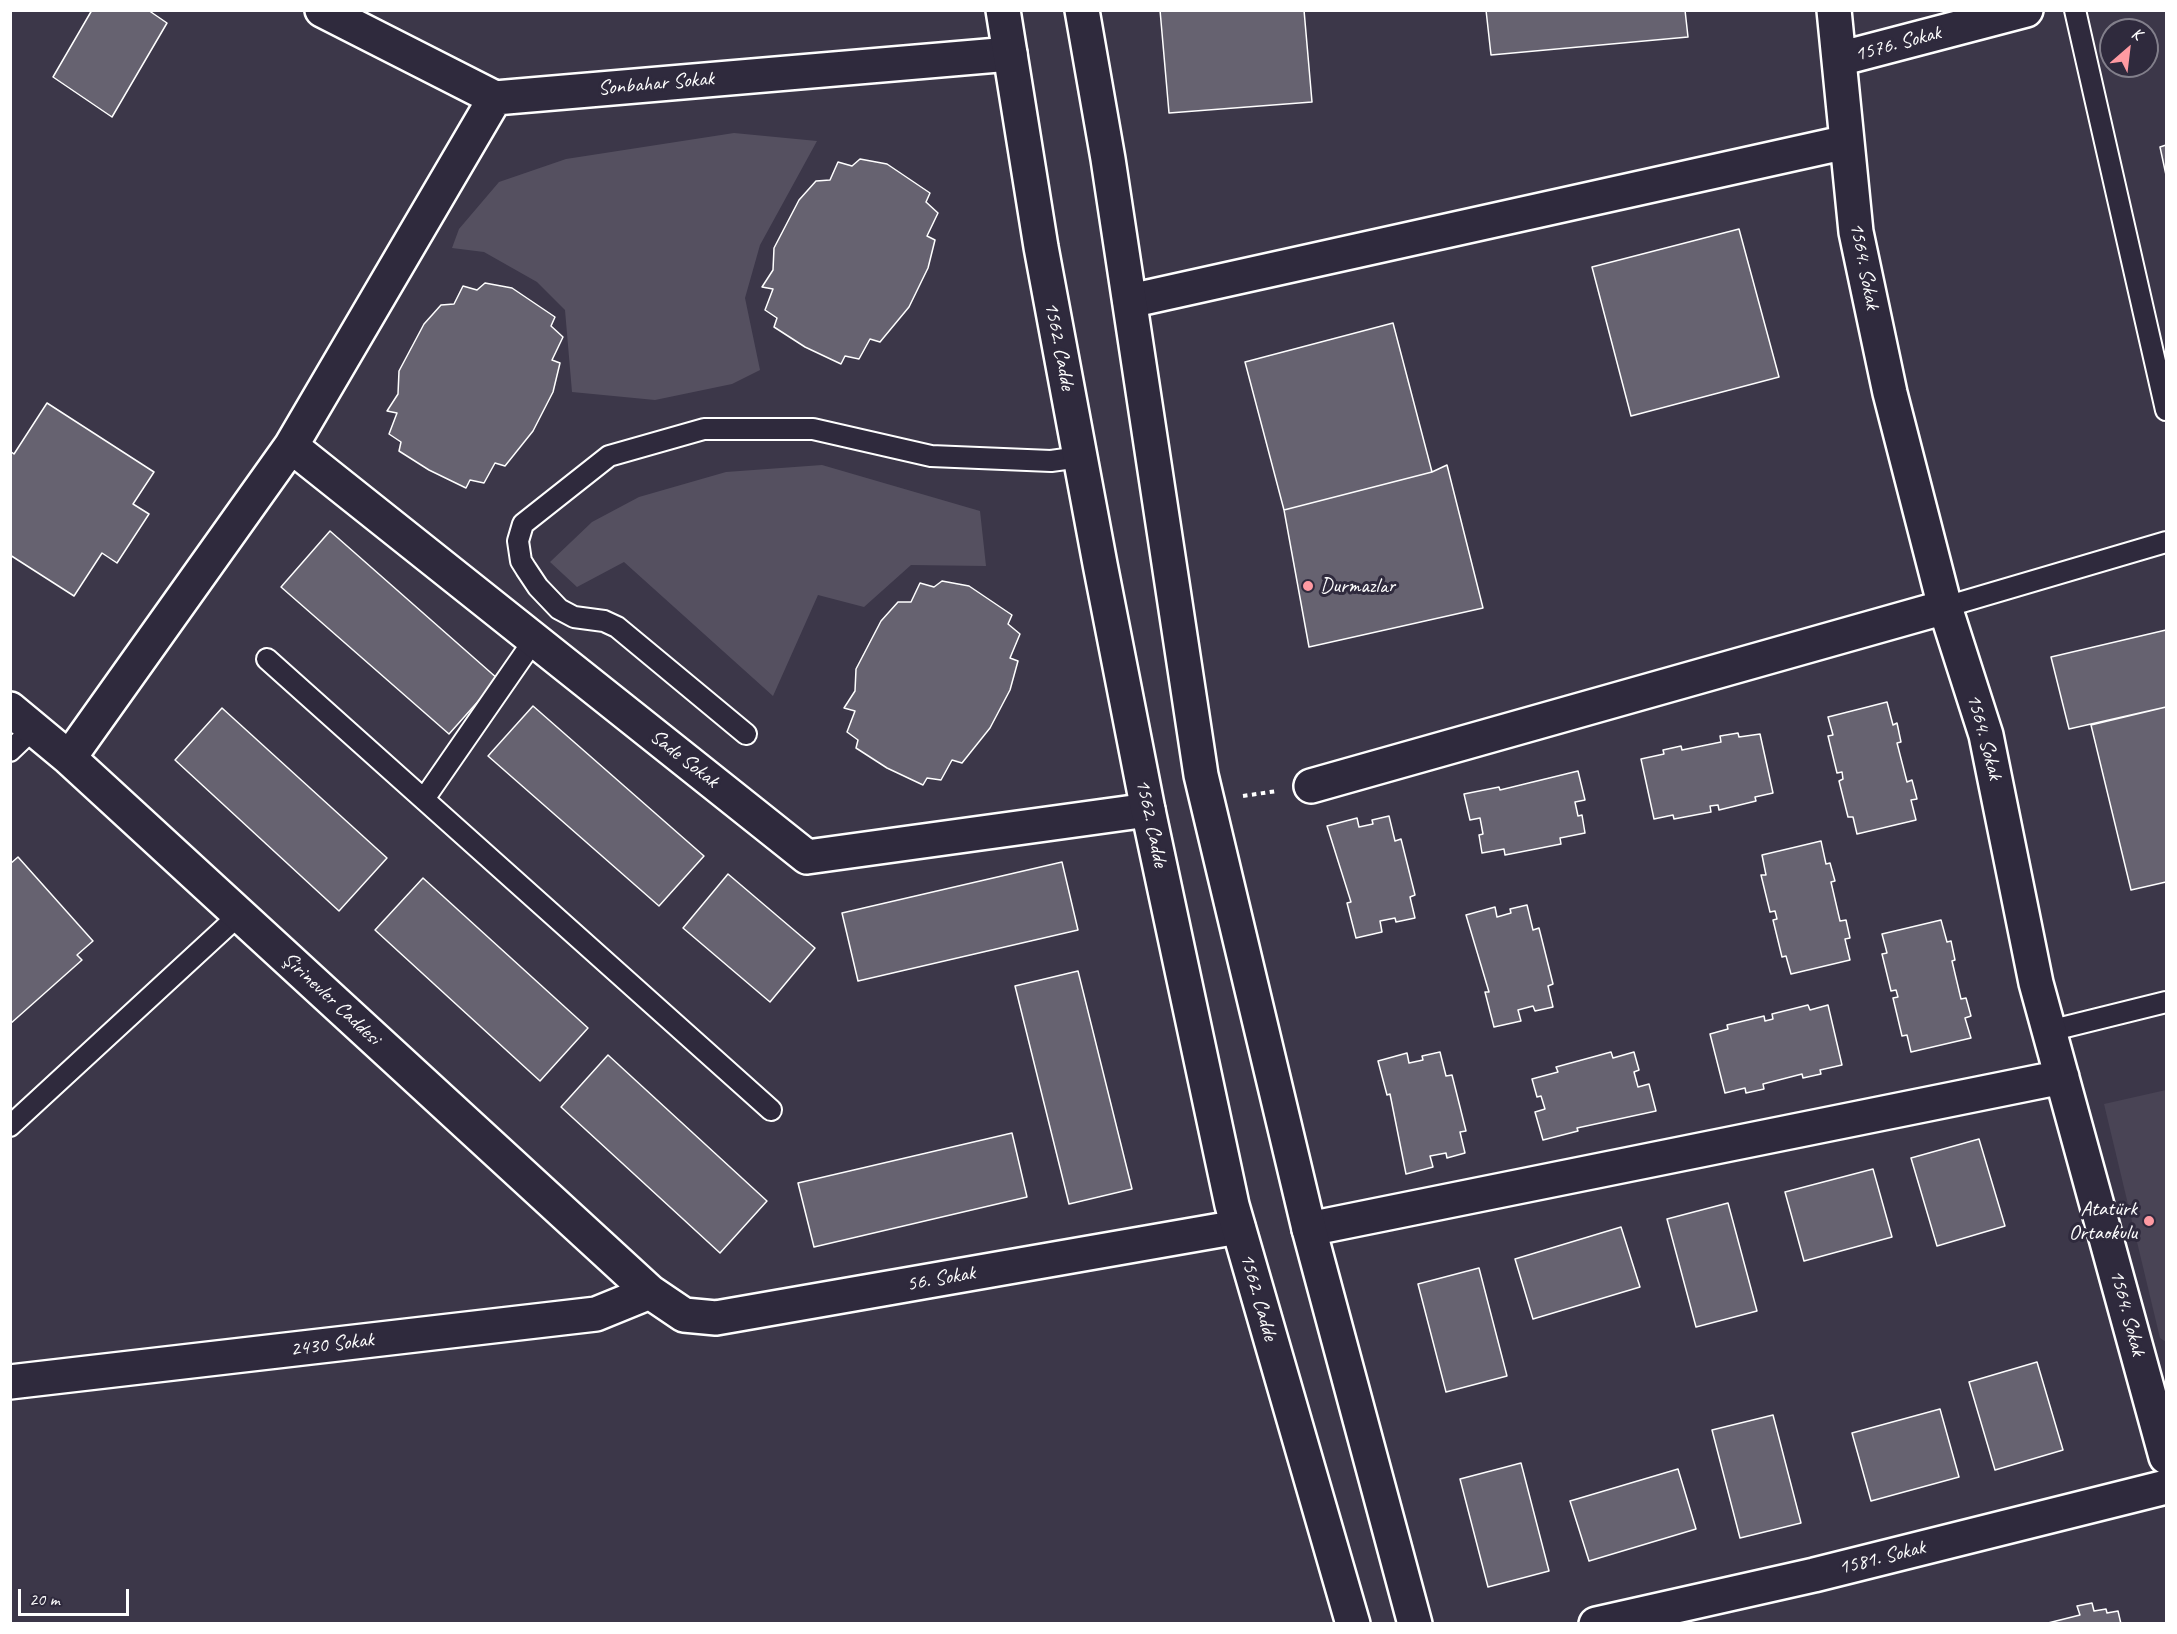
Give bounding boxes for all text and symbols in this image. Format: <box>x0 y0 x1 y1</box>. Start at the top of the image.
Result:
north arrow <box>2099 18 2159 78</box>
street label: 1576. Sokak <box>1852 20 1944 68</box>
text: K <box>2128 23 2145 45</box>
street label: Sonbahar Sokak <box>597 66 715 102</box>
street label: 1564. Sokak <box>1843 220 1885 312</box>
street label: 1562. Cadde <box>1038 300 1080 392</box>
place label: Durmazlar <box>1320 573 1395 599</box>
marker: Durmazlar <box>1301 579 1315 593</box>
street label: 1564. Sokak <box>1960 691 2008 783</box>
street label: Sade Sokak <box>645 724 723 794</box>
street label: 1562. Cadde <box>1129 777 1173 869</box>
street label: Şirinevler Caddesi <box>277 947 385 1051</box>
place label: Atatürk Ortaokulu <box>2069 1196 2137 1246</box>
marker: Atatürk Ortaokulu <box>2142 1214 2156 1228</box>
street label: 1562. Cadde <box>1234 1251 1282 1343</box>
street label: 56. Sokak <box>905 1261 977 1297</box>
street label: 1564. Sokak <box>2103 1267 2151 1359</box>
street label: 2430 Sokak <box>289 1327 375 1363</box>
street label: 1581. Sokak <box>1836 1535 1928 1581</box>
scale bar <box>21 1577 132 1615</box>
text: 20 m <box>29 1588 60 1610</box>

